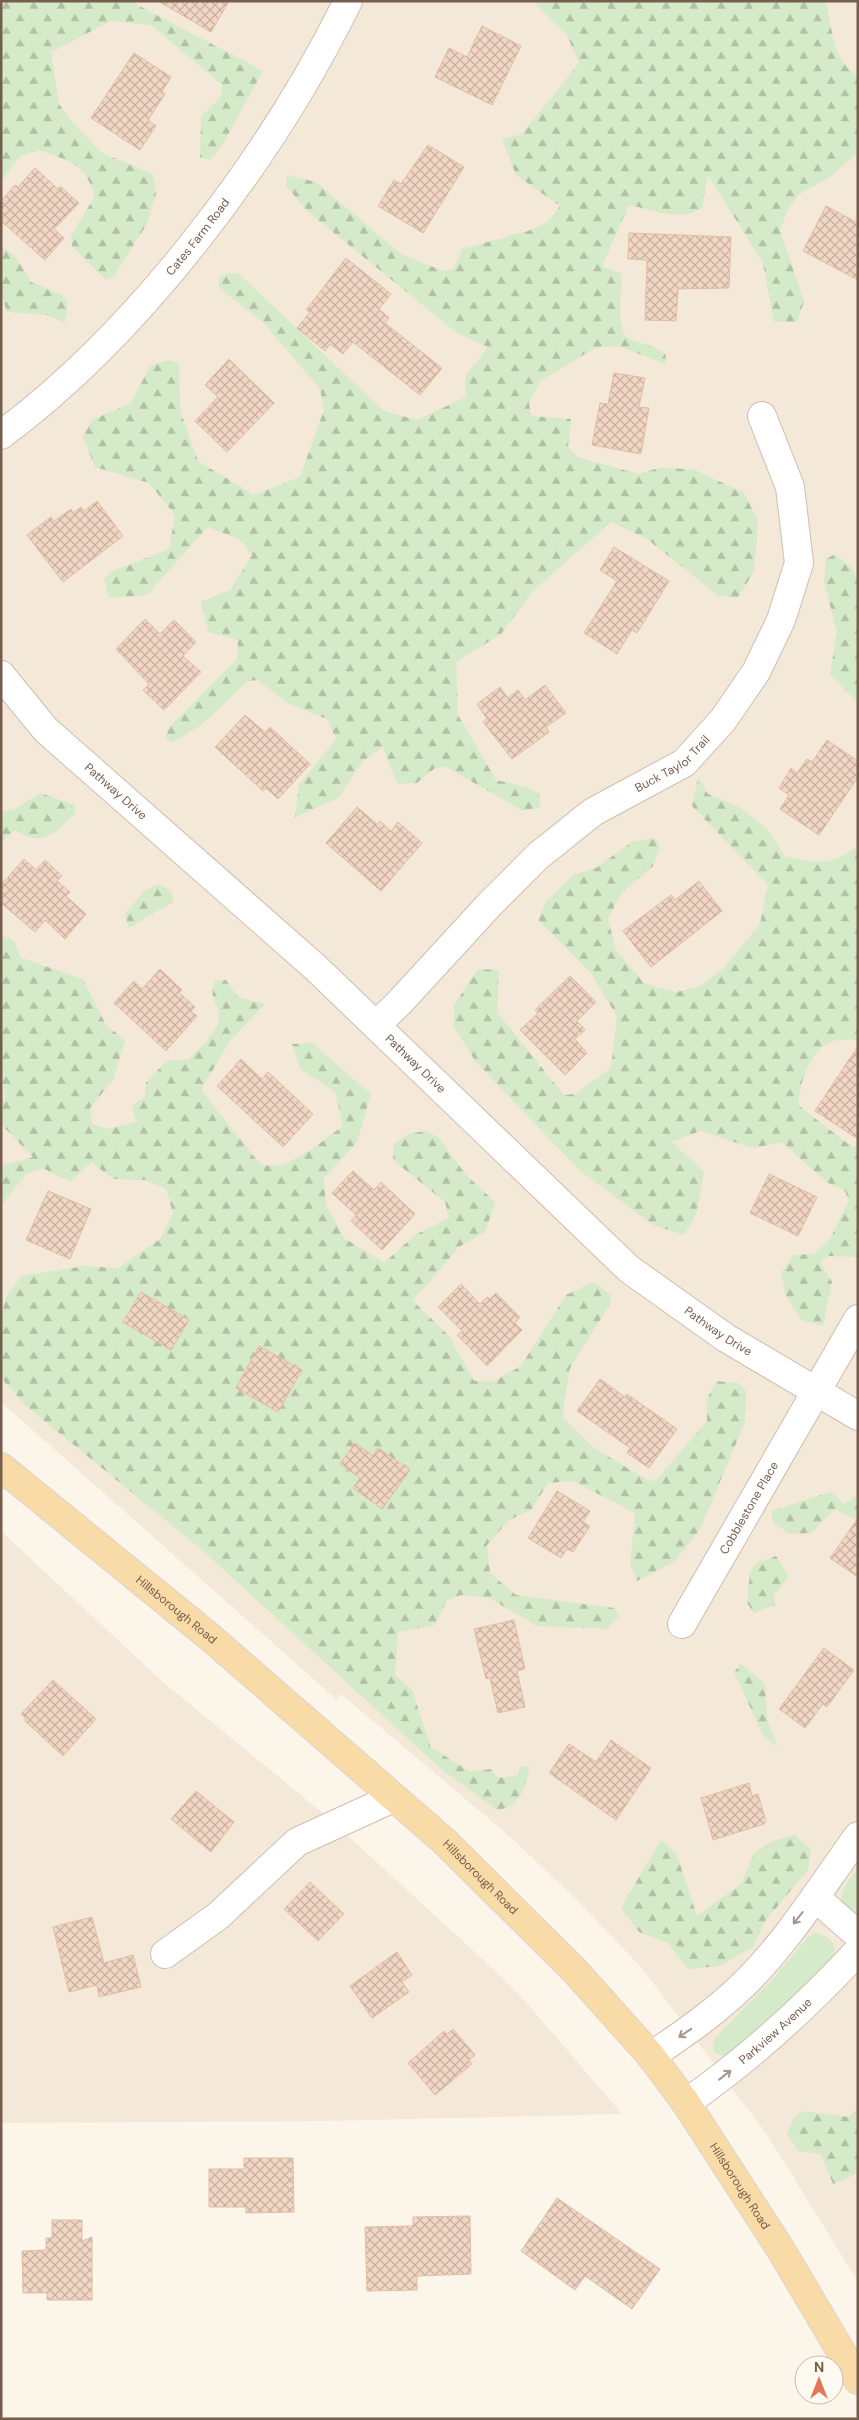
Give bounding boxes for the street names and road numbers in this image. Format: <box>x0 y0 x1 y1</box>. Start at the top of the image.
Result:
street label: Cates Farm Road <box>162 195 233 279</box>
street label: Buck Taylor Trail <box>632 732 713 796</box>
street label: Pathway Drive <box>81 760 151 823</box>
street label: Pathway Drive <box>382 1031 449 1097</box>
street label: Pathway Drive <box>681 1303 755 1360</box>
street label: Cobblestone Place <box>716 1459 782 1557</box>
street label: Hillsborough Road <box>132 1572 220 1647</box>
street label: Hillsborough Road <box>439 1836 521 1918</box>
street label: Parkview Avenue <box>736 1994 816 2068</box>
street label: Hillsborough Road <box>706 2140 774 2233</box>

